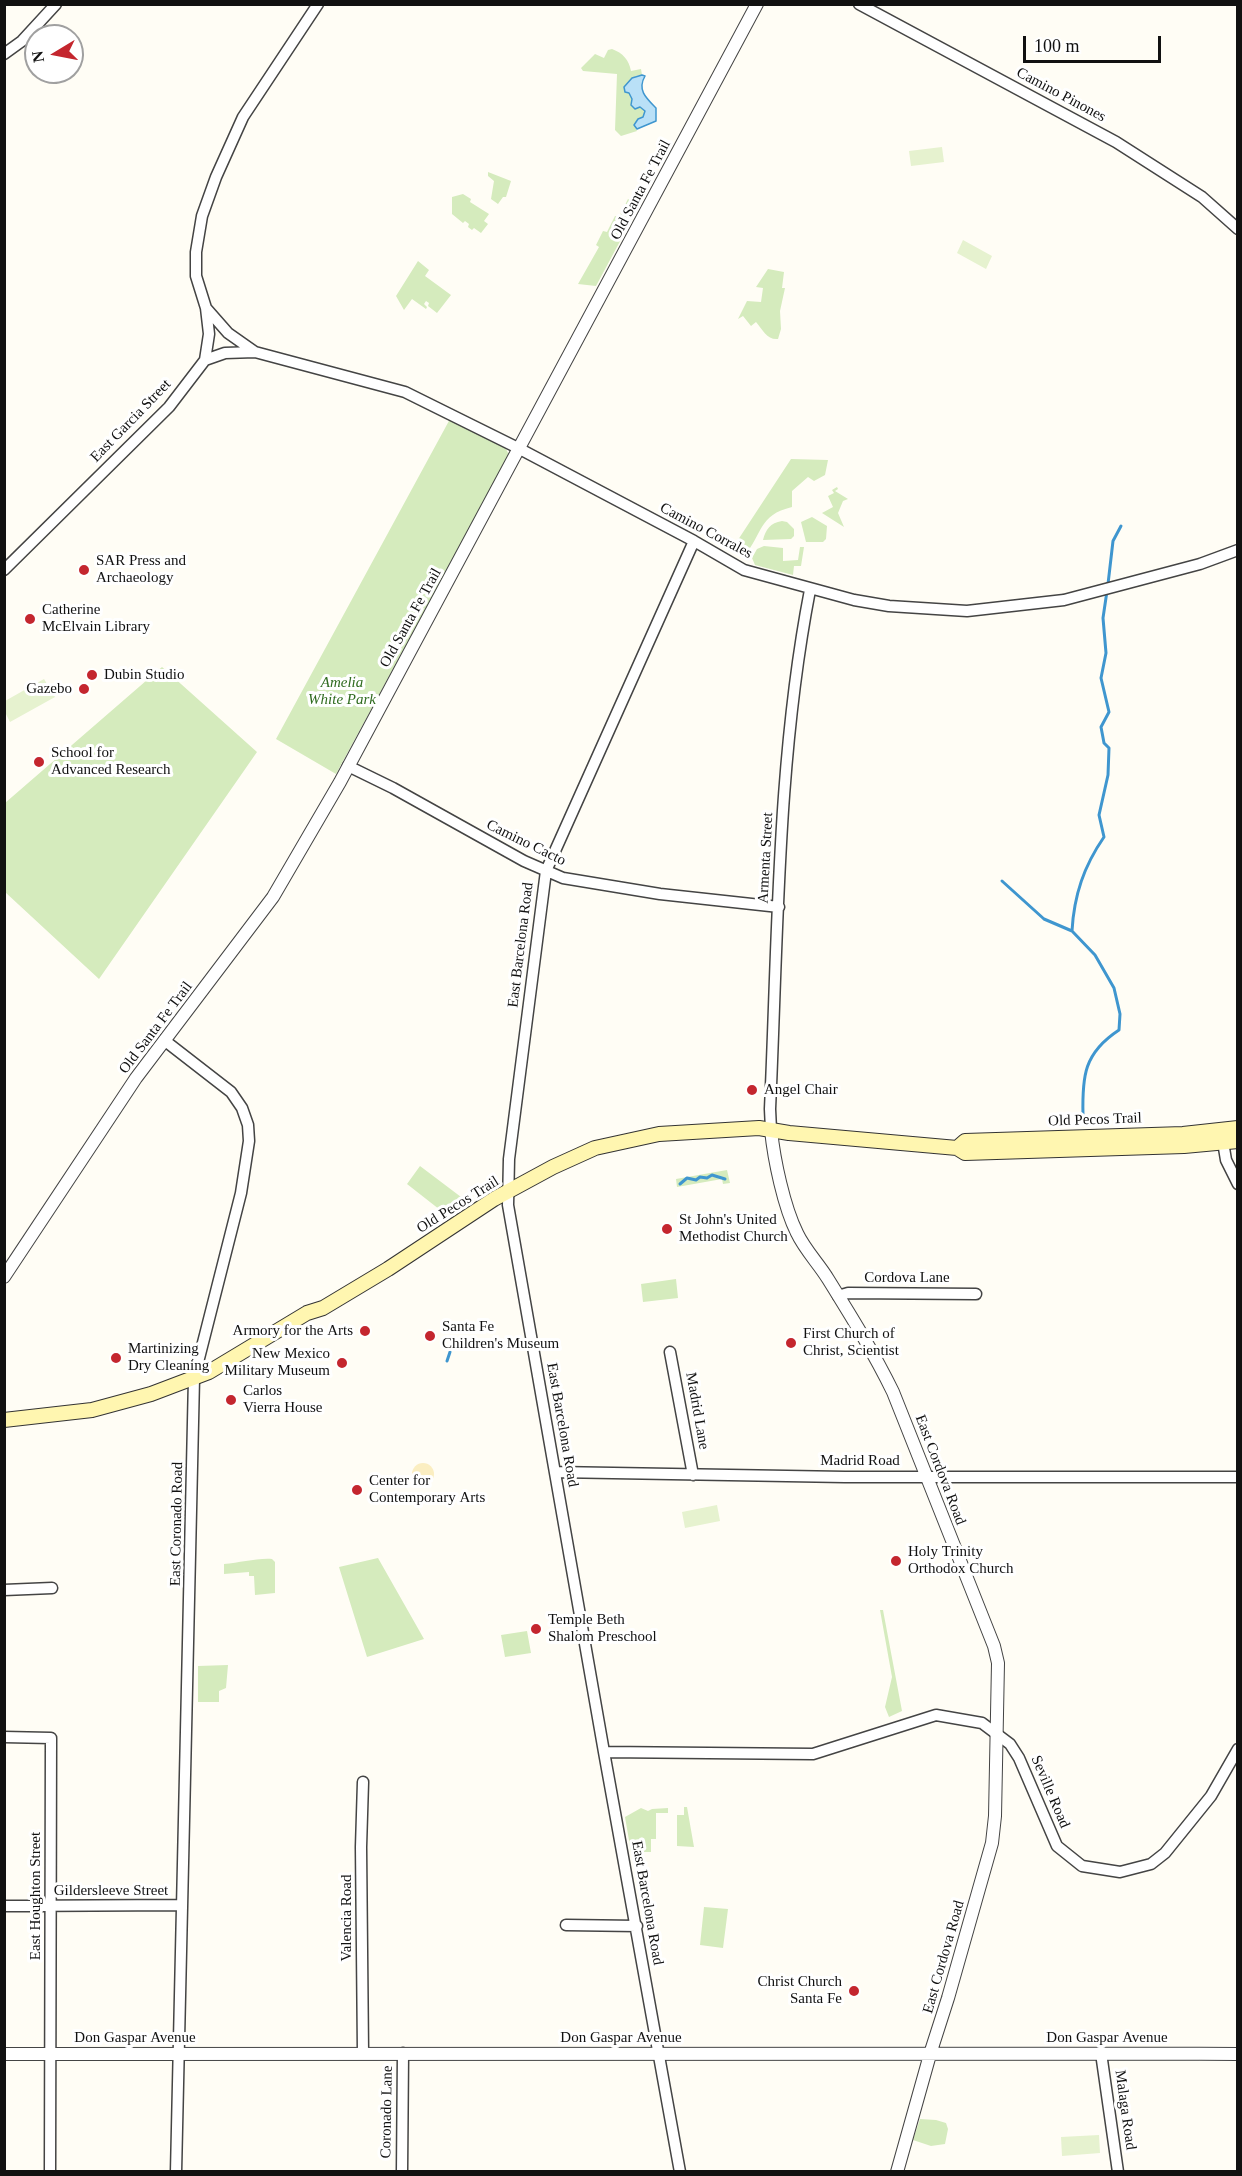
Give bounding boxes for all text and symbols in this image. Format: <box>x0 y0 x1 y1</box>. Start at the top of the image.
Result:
north arrow <box>24 24 84 84</box>
scale bar <box>1026 24 1164 62</box>
text: 100 m <box>1034 36 1080 56</box>
text: N <box>28 50 47 64</box>
street label: Camino Pinones <box>1013 64 1109 126</box>
street label: Old Santa Fe Trail <box>607 137 675 243</box>
street label: East Garcia Street <box>87 376 175 466</box>
street label: Camino Corrales <box>657 499 755 563</box>
place label: SAR Press and Archaeology <box>96 552 186 587</box>
marker: SAR Press and Archaeology <box>77 563 91 577</box>
street label: Old Santa Fe Trail <box>376 565 446 671</box>
place label: Catherine McElvain Library <box>42 601 150 636</box>
marker: Catherine McElvain Library <box>23 612 37 626</box>
place label: Dubin Studio <box>104 666 184 684</box>
marker: Dubin Studio <box>85 668 99 682</box>
park label: Amelia White Park <box>308 674 376 709</box>
place label: Gazebo <box>26 680 72 698</box>
marker: Gazebo <box>77 682 91 696</box>
place label: School for Advanced Research <box>51 744 171 779</box>
marker: School for Advanced Research <box>32 755 46 769</box>
street label: Armenta Street <box>755 812 777 904</box>
street label: Camino Cacto <box>483 816 569 870</box>
street label: East Barcelona Road <box>504 881 538 1009</box>
street label: Old Santa Fe Trail <box>116 978 196 1078</box>
place label: Angel Chair <box>764 1081 838 1099</box>
marker: Angel Chair <box>745 1083 759 1097</box>
street label: Old Pecos Trail <box>1048 1109 1142 1131</box>
street label: Old Pecos Trail <box>414 1173 502 1237</box>
place label: St John's United Methodist Church <box>679 1211 788 1246</box>
marker: St John's United Methodist Church <box>660 1222 674 1236</box>
street label: Cordova Lane <box>864 1269 950 1287</box>
place label: Santa Fe Children's Museum <box>442 1318 559 1353</box>
place label: Armory for the Arts <box>233 1322 353 1340</box>
marker: Armory for the Arts <box>358 1324 372 1338</box>
place label: First Church of Christ, Scientist <box>803 1325 899 1360</box>
marker: Santa Fe Children's Museum <box>423 1329 437 1343</box>
marker: First Church of Christ, Scientist <box>784 1336 798 1350</box>
place label: Martinizing Dry Cleaning <box>128 1340 209 1375</box>
place label: New Mexico Military Museum <box>225 1345 330 1380</box>
marker: Martinizing Dry Cleaning <box>109 1351 123 1365</box>
marker: New Mexico Military Museum <box>335 1356 349 1370</box>
street label: East Barcelona Road <box>542 1361 582 1489</box>
street label: Madrid Lane <box>681 1371 713 1451</box>
place label: Carlos Vierra House <box>243 1382 322 1417</box>
marker: Carlos Vierra House <box>224 1393 238 1407</box>
street label: East Cordova Road <box>911 1412 969 1528</box>
street label: Madrid Road <box>820 1452 900 1470</box>
street label: East Coronado Road <box>167 1462 187 1586</box>
place label: Center for Contemporary Arts <box>369 1472 485 1507</box>
marker: Center for Contemporary Arts <box>350 1483 364 1497</box>
place label: Holy Trinity Orthodox Church <box>908 1543 1013 1578</box>
marker: Holy Trinity Orthodox Church <box>889 1554 903 1568</box>
place label: Temple Beth Shalom Preschool <box>548 1611 657 1646</box>
marker: Temple Beth Shalom Preschool <box>529 1622 543 1636</box>
street label: Seville Road <box>1027 1753 1073 1831</box>
street label: East Houghton Street <box>27 1832 45 1960</box>
street label: East Barcelona Road <box>627 1839 667 1967</box>
street label: Valencia Road <box>338 1874 356 1962</box>
street label: Gildersleeve Street <box>54 1882 168 1900</box>
street label: East Cordova Road <box>919 1898 969 2016</box>
place label: Christ Church Santa Fe <box>757 1973 842 2008</box>
marker: Christ Church Santa Fe <box>847 1984 861 1998</box>
street label: Don Gaspar Avenue <box>74 2029 196 2047</box>
street label: Don Gaspar Avenue <box>560 2029 682 2047</box>
street label: Don Gaspar Avenue <box>1046 2029 1168 2047</box>
street label: Coronado Lane <box>377 2065 397 2159</box>
street label: Malaga Road <box>1110 2069 1140 2151</box>

